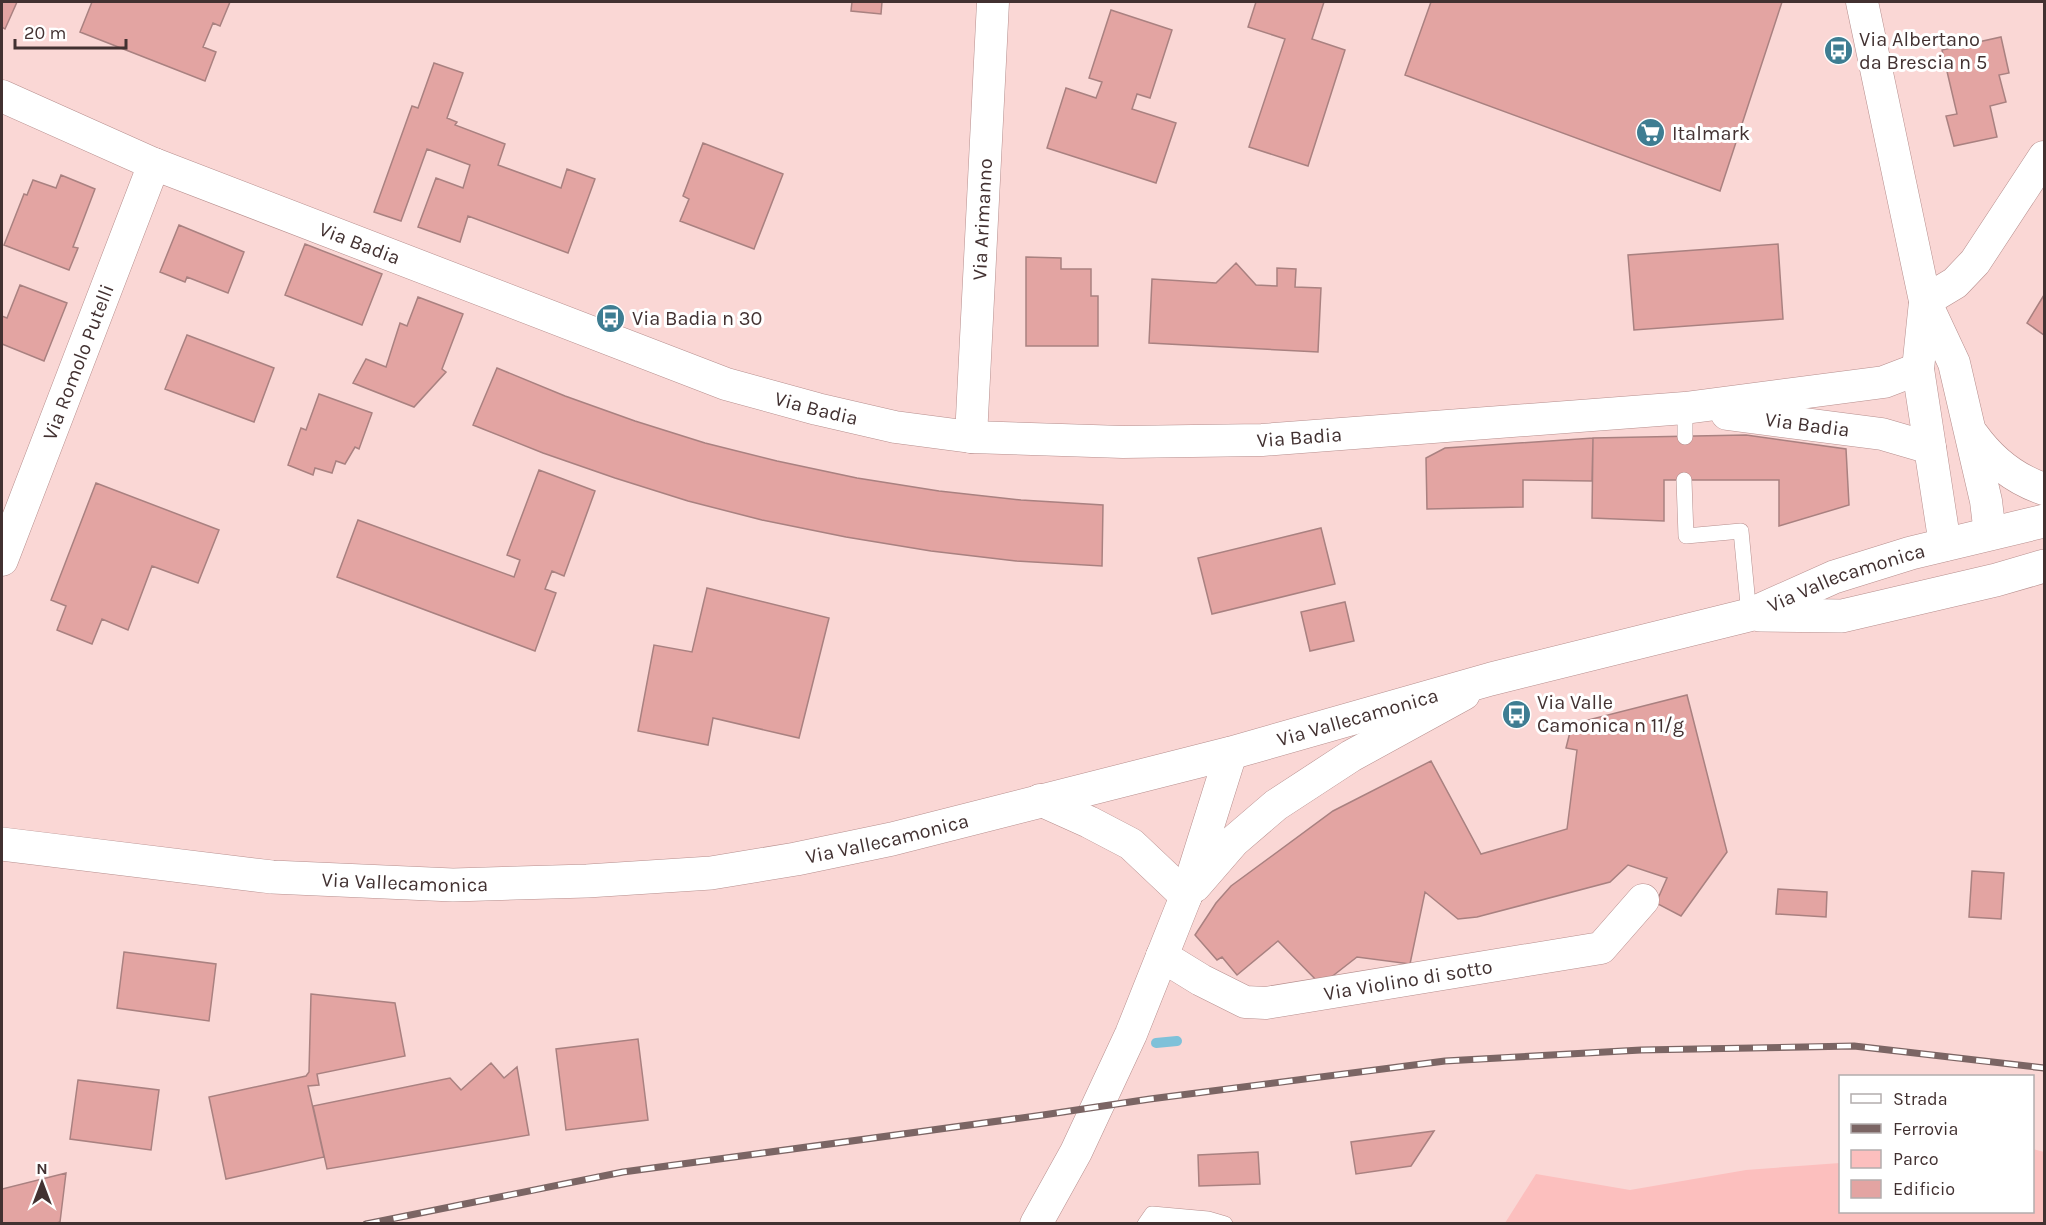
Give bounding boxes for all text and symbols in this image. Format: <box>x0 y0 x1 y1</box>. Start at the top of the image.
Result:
scale bar <box>15 12 126 50</box>
text: 20 m <box>24 22 66 44</box>
place label: Via Albertano da Brescia n 5 <box>1859 28 1987 74</box>
bus stop icon: Via Albertano da Brescia n 5 <box>1822 34 1854 66</box>
supermarket icon: Italmark <box>1635 117 1667 149</box>
place label: Italmark <box>1672 122 1750 145</box>
street label: Via Arimanno <box>968 158 997 281</box>
street label: Via Badia <box>316 218 404 270</box>
street label: Via Romolo Putelli <box>38 281 119 444</box>
bus stop icon: Via Badia n 30 <box>595 302 627 334</box>
place label: Via Badia n 30 <box>632 307 762 330</box>
street label: Via Badia <box>772 387 860 430</box>
street label: Via Badia <box>1764 408 1851 442</box>
street label: Via Badia <box>1256 423 1343 452</box>
street label: Via Vallecamonica <box>1764 539 1927 617</box>
street label: Via Vallecamonica <box>1274 684 1441 751</box>
place label: Via Valle Camonica n 11/g <box>1537 691 1684 737</box>
bus stop icon: Via Valle Camonica n 11/g <box>1500 698 1532 730</box>
street label: Via Vallecamonica <box>804 809 971 869</box>
street label: Via Vallecamonica <box>321 868 488 897</box>
street label: Via Violino di sotto <box>1322 955 1494 1005</box>
legend <box>1839 1075 2034 1213</box>
text: Strada <box>1893 1088 1948 1110</box>
text: Ferrovia <box>1893 1118 1958 1140</box>
text: Parco <box>1893 1148 1939 1170</box>
north arrow <box>12 1153 72 1213</box>
text: N <box>36 1159 48 1178</box>
text: Edificio <box>1893 1178 1955 1200</box>

